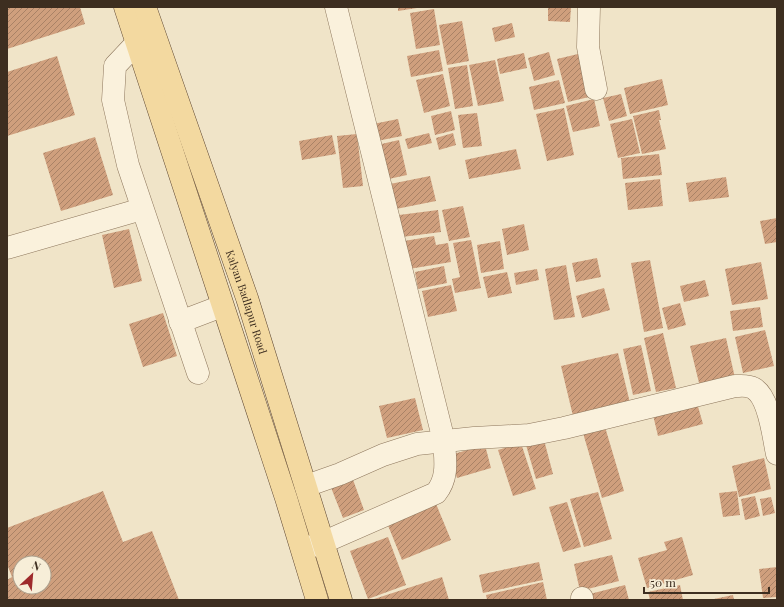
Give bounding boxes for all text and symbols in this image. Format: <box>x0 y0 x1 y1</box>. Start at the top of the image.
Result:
street label: Kalyan Badlapur Road <box>223 248 272 356</box>
north arrow <box>12 555 52 595</box>
text: N <box>30 557 44 574</box>
scale bar <box>644 569 769 595</box>
text: 50 m <box>650 574 676 590</box>

